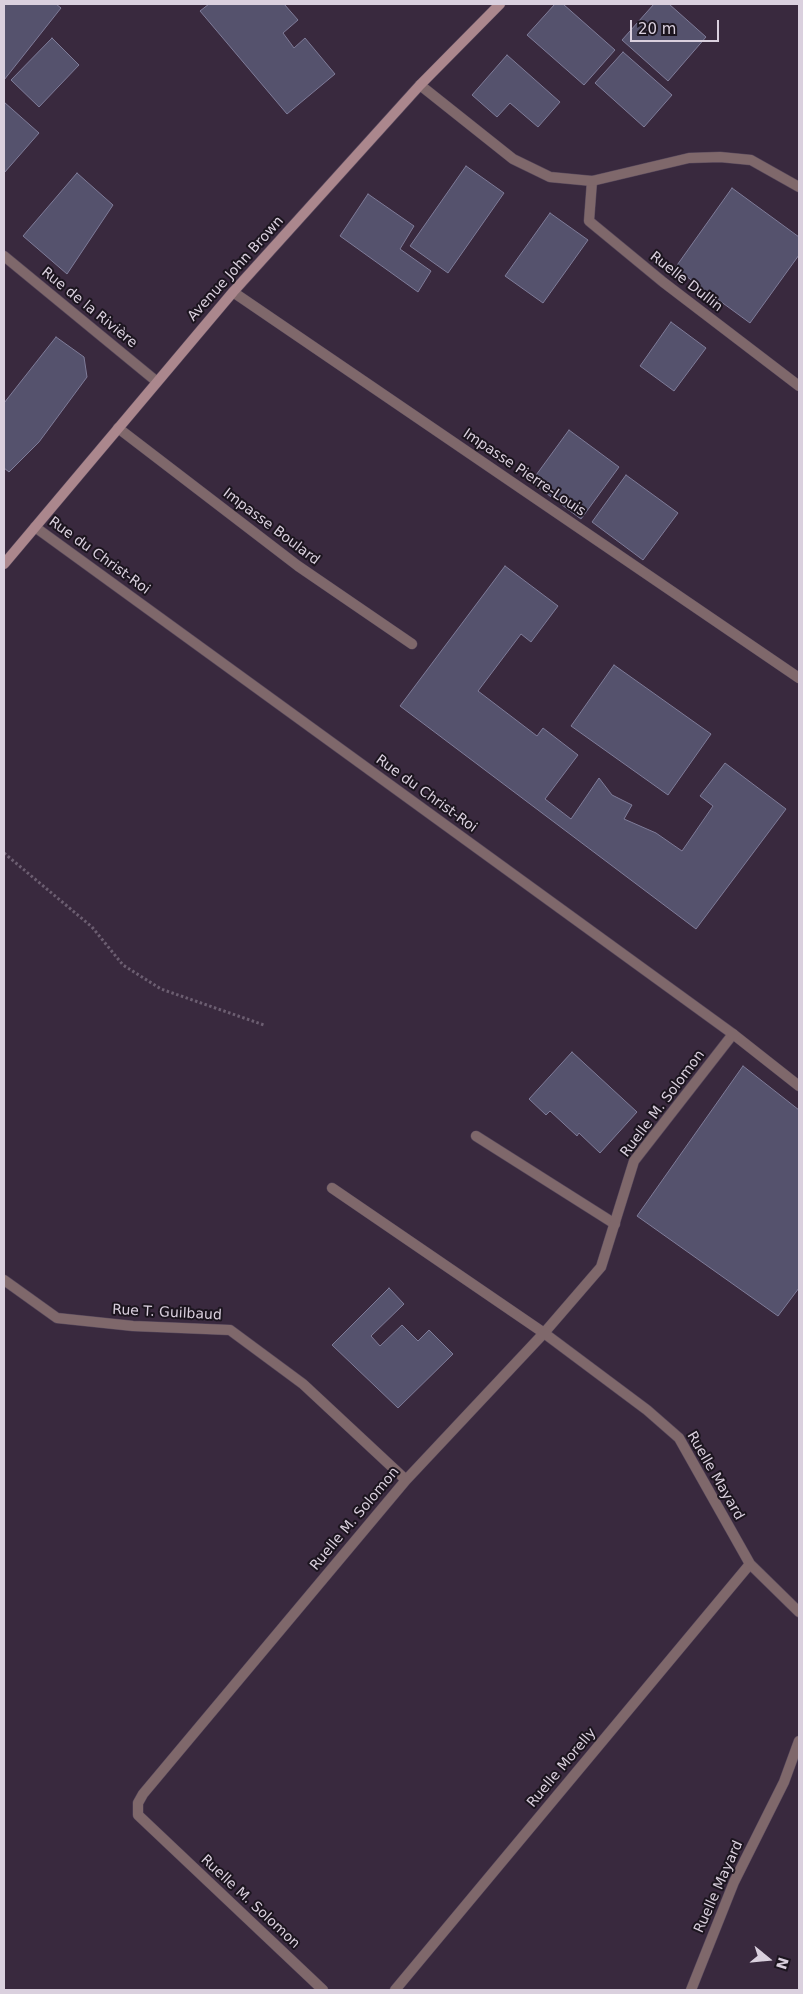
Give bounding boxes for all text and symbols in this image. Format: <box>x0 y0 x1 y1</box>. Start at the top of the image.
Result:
scale bar <box>633 10 722 42</box>
text: 20 m <box>638 20 676 38</box>
street label: Avenue John Brown <box>184 213 288 325</box>
street label: Ruelle Dullin <box>646 248 726 316</box>
street label: Rue de la Rivière <box>38 264 140 352</box>
street label: Impasse Pierre-Louis <box>459 426 589 520</box>
street label: Impasse Boulard <box>219 485 323 569</box>
street label: Rue du Christ-Roi <box>45 514 153 598</box>
street label: Rue du Christ-Roi <box>372 752 480 836</box>
street label: Ruelle M. Solomon <box>617 1047 709 1161</box>
street label: Rue T. Guilbaud <box>112 1302 222 1324</box>
street label: Ruelle Mayard <box>683 1429 747 1523</box>
street label: Ruelle M. Solomon <box>307 1464 403 1574</box>
street label: Ruelle Morelly <box>524 1725 600 1811</box>
street label: Ruelle Mayard <box>691 1838 747 1936</box>
street label: Ruelle M. Solomon <box>197 1852 303 1952</box>
north arrow <box>743 1934 793 1984</box>
text: N <box>773 1955 792 1971</box>

